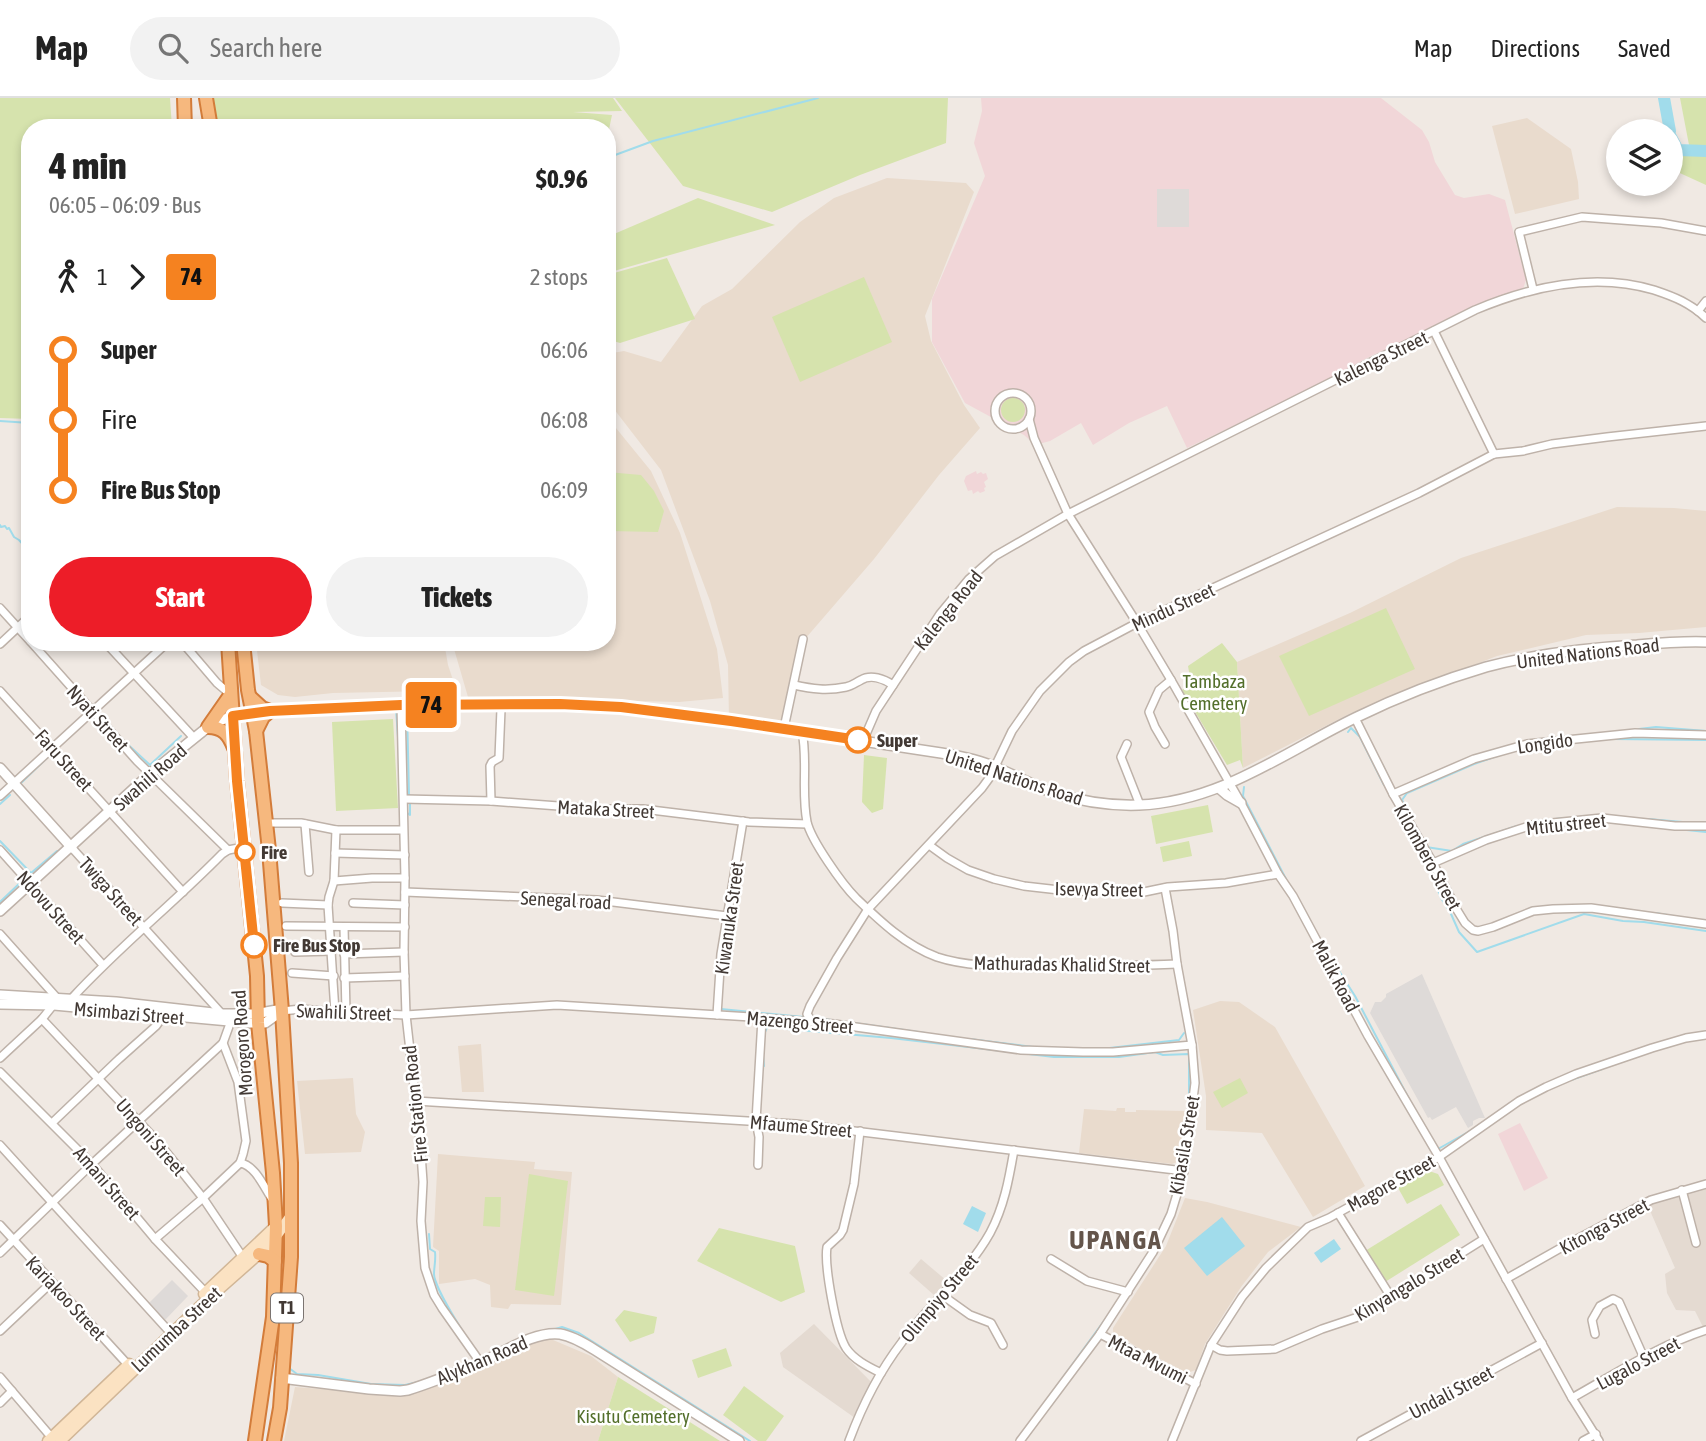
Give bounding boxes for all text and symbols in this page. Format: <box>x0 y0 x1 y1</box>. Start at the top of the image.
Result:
search box <box>130 17 620 80</box>
text: Map <box>35 29 88 67</box>
icon: search <box>154 29 192 67</box>
text: Search here <box>210 33 322 63</box>
text: Map <box>1414 35 1452 62</box>
text: Directions <box>1490 35 1580 62</box>
text: Saved <box>1618 35 1671 62</box>
map controls <box>1606 119 1683 196</box>
button: layers <box>1606 119 1683 196</box>
text: 4 min <box>49 144 127 187</box>
text: $0.96 <box>536 164 588 194</box>
text: 06:05 – 06:09 · Bus <box>49 192 201 218</box>
icon: walk <box>49 258 87 296</box>
icon: forward <box>118 258 156 296</box>
text: 74 <box>180 263 202 290</box>
text: 1 <box>97 264 108 290</box>
text: 2 stops <box>530 264 588 290</box>
street label: Kalenga Street <box>1331 326 1431 390</box>
text: Super <box>101 335 156 365</box>
text: 06:06 <box>540 337 588 363</box>
text: Fire <box>101 405 137 435</box>
text: 06:08 <box>540 407 588 433</box>
text: Fire Bus Stop <box>101 475 221 505</box>
text: 06:09 <box>540 477 588 503</box>
button: Start <box>49 557 312 637</box>
button: Tickets <box>326 557 588 637</box>
street label: Kalenga Road <box>909 566 987 654</box>
street label: Mindu Street <box>1128 578 1218 636</box>
street label: United Nations Road <box>1515 633 1661 673</box>
park label: Tambaza Cemetery <box>1181 670 1248 714</box>
street label: Nyati Street <box>62 680 134 756</box>
line badge: 74 <box>400 682 462 728</box>
text: 74 <box>420 691 442 718</box>
street label: Faru Street <box>31 725 97 795</box>
marker: Super <box>845 727 871 753</box>
street label: Longido <box>1516 728 1574 758</box>
place label: Super <box>877 729 918 751</box>
street label: Swahili Road <box>109 739 191 815</box>
street label: United Nations Road <box>942 744 1086 810</box>
street label: Mataka Street <box>557 795 655 823</box>
street label: Kilombero Street <box>1390 800 1466 914</box>
street label: Mtitu street <box>1525 809 1607 839</box>
place label: Fire <box>261 841 288 863</box>
marker: Fire <box>235 842 255 862</box>
street label: Twiga Street <box>75 852 147 930</box>
street label: Kiwanuka Street <box>710 860 748 976</box>
street label: Ndovu Street <box>13 866 89 948</box>
street label: Isevya Street <box>1055 877 1143 901</box>
street label: Senegal road <box>520 887 612 913</box>
marker: Fire Bus Stop <box>241 932 267 958</box>
place label: Fire Bus Stop <box>273 934 361 956</box>
street label: Malik Road <box>1308 936 1364 1016</box>
street label: Mathuradas Khalid Street <box>973 951 1151 977</box>
street label: Morogoro Road <box>227 989 257 1097</box>
street label: Msimbazi Street <box>73 997 185 1029</box>
street label: Swahili Street <box>296 999 392 1025</box>
street label: Mazengo Street <box>746 1006 854 1038</box>
street label: Fire Station Road <box>398 1044 432 1164</box>
street label: Kibasila Street <box>1164 1093 1204 1197</box>
street label: Ungoni Street <box>112 1094 190 1180</box>
street label: Mfaume Street <box>749 1111 853 1141</box>
street label: Amani Street <box>69 1142 145 1224</box>
street label: Magore Street <box>1343 1150 1439 1216</box>
street label: Kitonga Street <box>1556 1193 1652 1259</box>
district label: UPANGA <box>1069 1225 1163 1255</box>
street label: Kinyangalo Street <box>1350 1243 1468 1325</box>
street label: Olimpiyo Street <box>896 1249 982 1347</box>
street label: Kariakoo Street <box>22 1251 110 1345</box>
street label: Lumumba Street <box>126 1282 226 1376</box>
road number: T1 <box>271 1294 303 1322</box>
street label: Mtaa Mvumi <box>1105 1330 1191 1388</box>
street label: Alykhan Road <box>433 1331 531 1389</box>
street label: Lugalo Street <box>1593 1332 1683 1394</box>
street label: Undali Street <box>1405 1361 1497 1423</box>
park label: Kisutu Cemetery <box>576 1405 690 1427</box>

